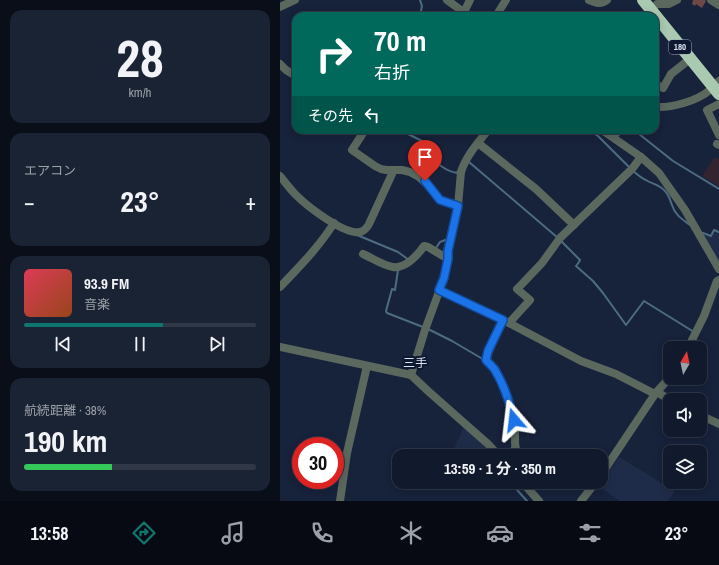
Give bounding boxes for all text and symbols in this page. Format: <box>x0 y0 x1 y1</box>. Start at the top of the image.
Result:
text: 70 m <box>374 22 426 60</box>
text: 28 <box>116 23 164 93</box>
icon: right <box>308 28 360 80</box>
road number: 180 <box>669 40 691 54</box>
text: 右折 <box>374 60 410 85</box>
text: km/h <box>128 84 152 101</box>
icon: left <box>361 104 383 126</box>
text: その先 <box>308 105 353 126</box>
pin <box>408 140 442 181</box>
icon: arrive <box>414 146 436 168</box>
text: エアコン <box>24 162 76 179</box>
text: 23° <box>120 181 160 221</box>
text: − <box>24 187 35 217</box>
text: + <box>245 187 256 217</box>
text: 93.9 FM <box>84 273 129 294</box>
text: 音楽 <box>84 296 110 313</box>
icon: previous <box>52 333 74 355</box>
icon: pause <box>129 333 151 355</box>
icon: next <box>206 333 228 355</box>
north arrow <box>663 341 707 385</box>
map controls <box>663 341 707 489</box>
district label: 三手 <box>403 355 427 371</box>
button: sound <box>663 393 707 437</box>
position arrow <box>493 399 535 441</box>
text: 航続距離 · 38% <box>24 402 106 419</box>
text: 190 km <box>24 421 107 461</box>
speed limit sign: 30 <box>292 437 344 489</box>
button: layers <box>663 445 707 489</box>
text: 13:59 · 1 分 · 350 m <box>444 458 556 479</box>
icon: directions <box>130 519 158 547</box>
icon: music <box>219 519 247 547</box>
icon: phone <box>308 519 336 547</box>
icon: climate <box>397 519 425 547</box>
icon: car <box>486 519 514 547</box>
icon: filters <box>576 519 604 547</box>
text: 13:58 <box>31 521 68 546</box>
text: 23° <box>665 521 688 546</box>

